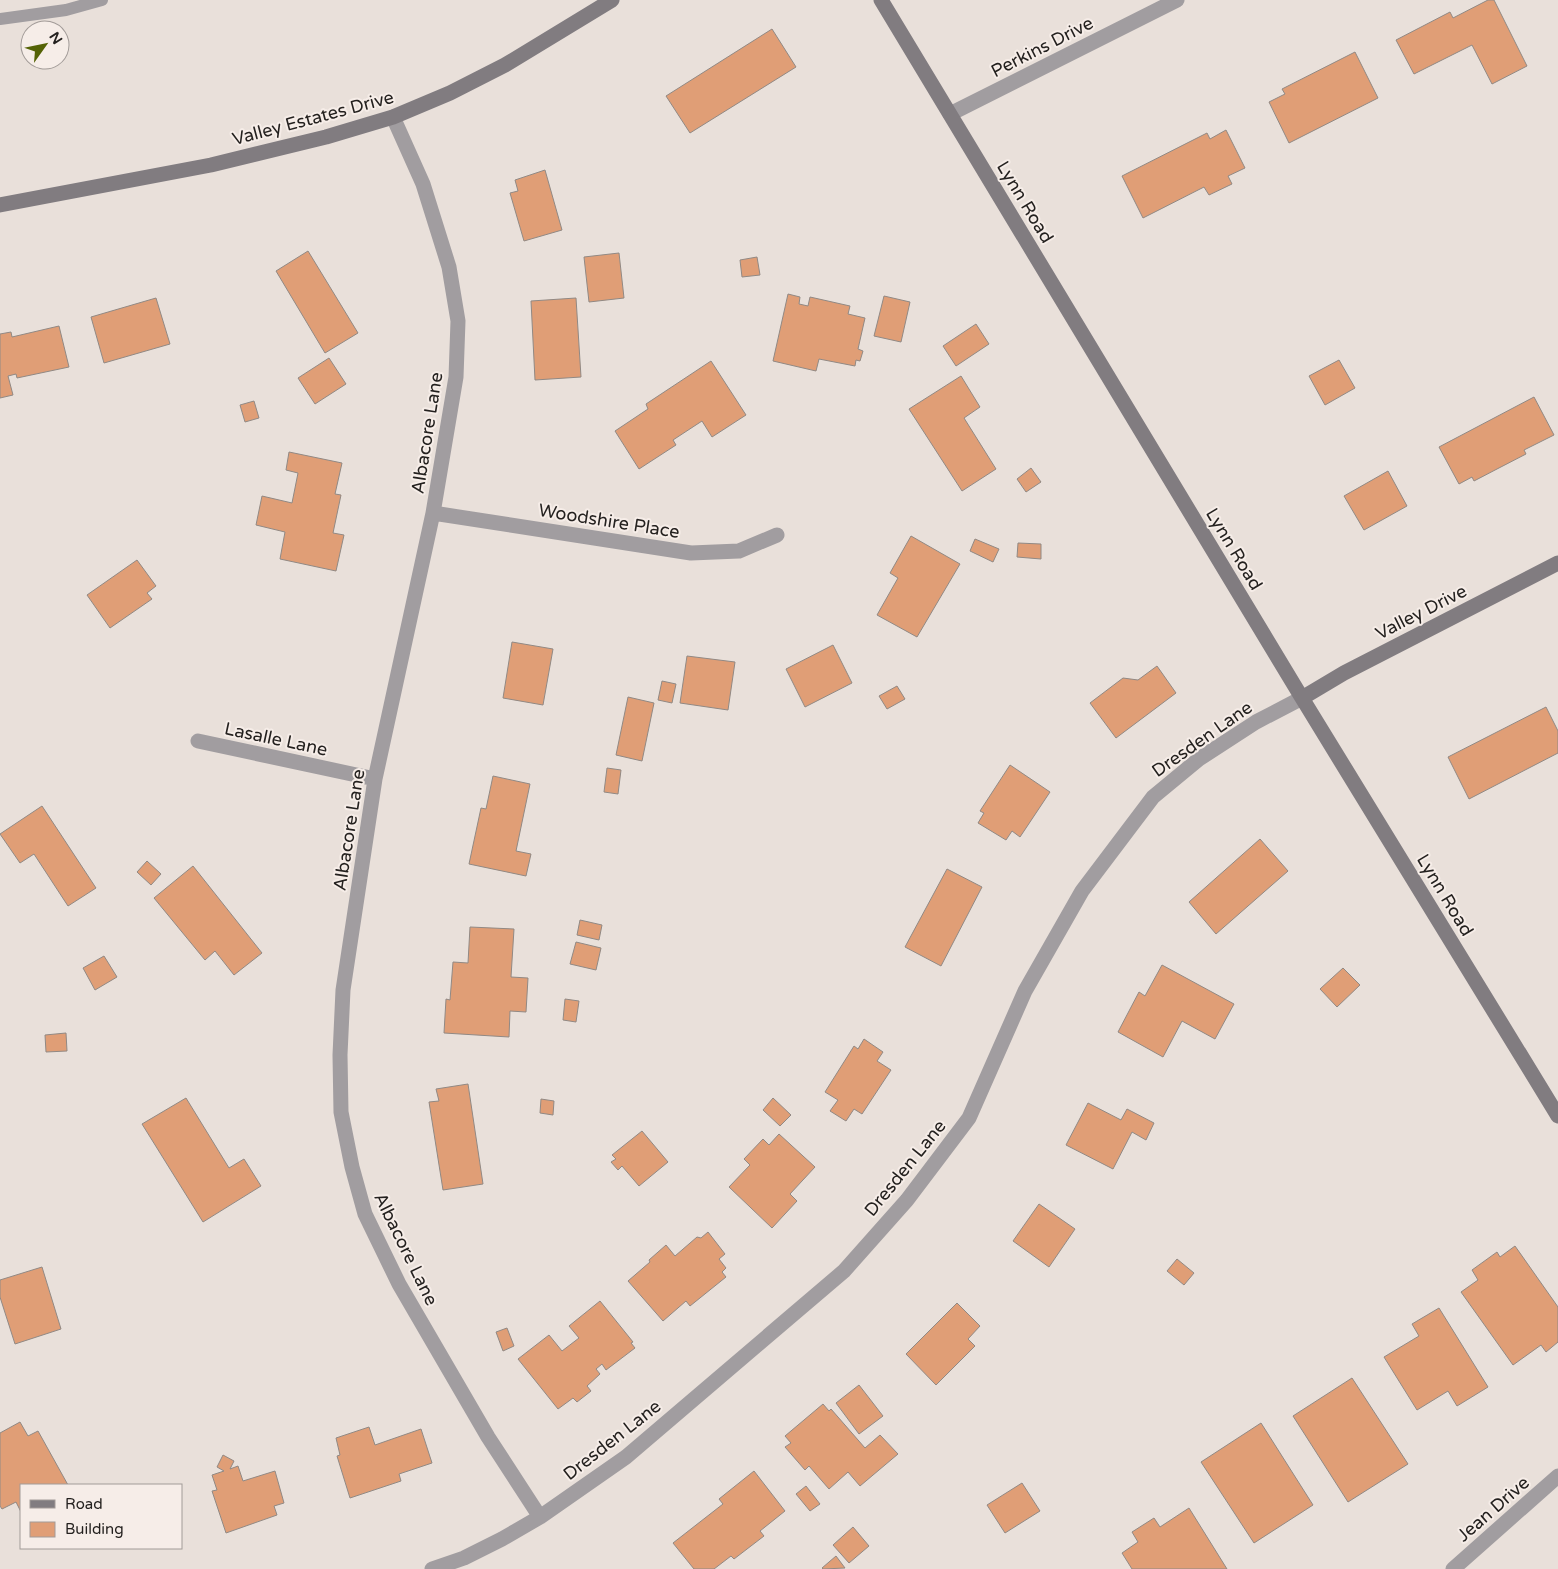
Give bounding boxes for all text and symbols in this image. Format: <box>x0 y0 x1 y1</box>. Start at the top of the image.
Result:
street label: Perkins Drive <box>987 12 1097 82</box>
north arrow <box>20 20 70 70</box>
text: N <box>45 29 66 48</box>
street label: Valley Estates Drive <box>230 86 396 150</box>
street label: Lynn Road <box>992 157 1058 247</box>
street label: Albacore Lane <box>407 371 447 495</box>
street label: Woodshire Place <box>537 499 681 543</box>
street label: Lynn Road <box>1201 504 1267 594</box>
street label: Valley Drive <box>1372 580 1470 644</box>
street label: Dresden Lane <box>1148 696 1256 782</box>
street label: Lasalle Lane <box>222 717 330 761</box>
street label: Albacore Lane <box>329 768 369 892</box>
street label: Lynn Road <box>1412 850 1478 940</box>
street label: Dresden Lane <box>859 1115 951 1221</box>
street label: Albacore Lane <box>369 1189 443 1309</box>
street label: Dresden Lane <box>559 1395 665 1485</box>
street label: Jean Drive <box>1452 1472 1534 1546</box>
legend <box>20 1484 182 1549</box>
text: Road <box>65 1495 103 1513</box>
text: Building <box>65 1520 124 1538</box>

